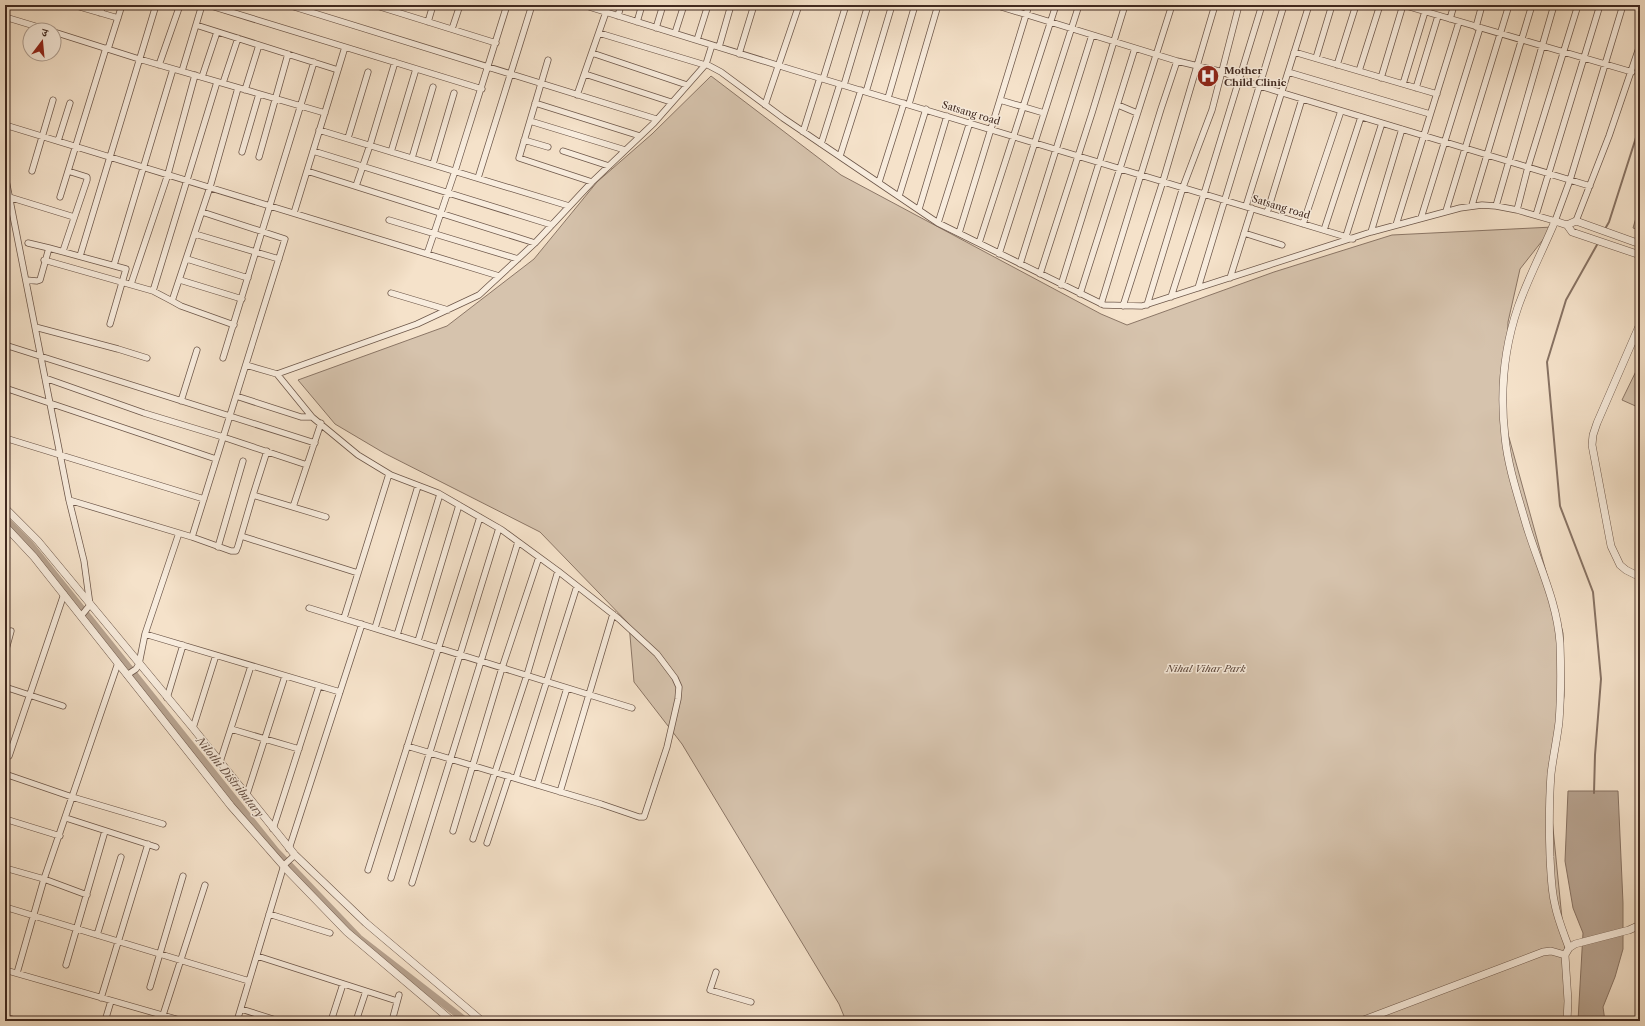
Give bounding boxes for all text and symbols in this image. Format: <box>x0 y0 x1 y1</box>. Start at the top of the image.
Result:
north arrow <box>22 22 62 62</box>
text: उ <box>39 25 51 40</box>
hospital icon: Mother Child Clinic <box>1195 63 1221 89</box>
place label: Mother Child Clinic <box>1224 64 1287 89</box>
street label: Satsang road <box>940 98 1002 128</box>
street label: Satsang road <box>1250 192 1312 222</box>
park label: Nihal Vihar Park <box>1165 662 1246 675</box>
water label: Nilothi Distributary <box>193 733 267 821</box>

